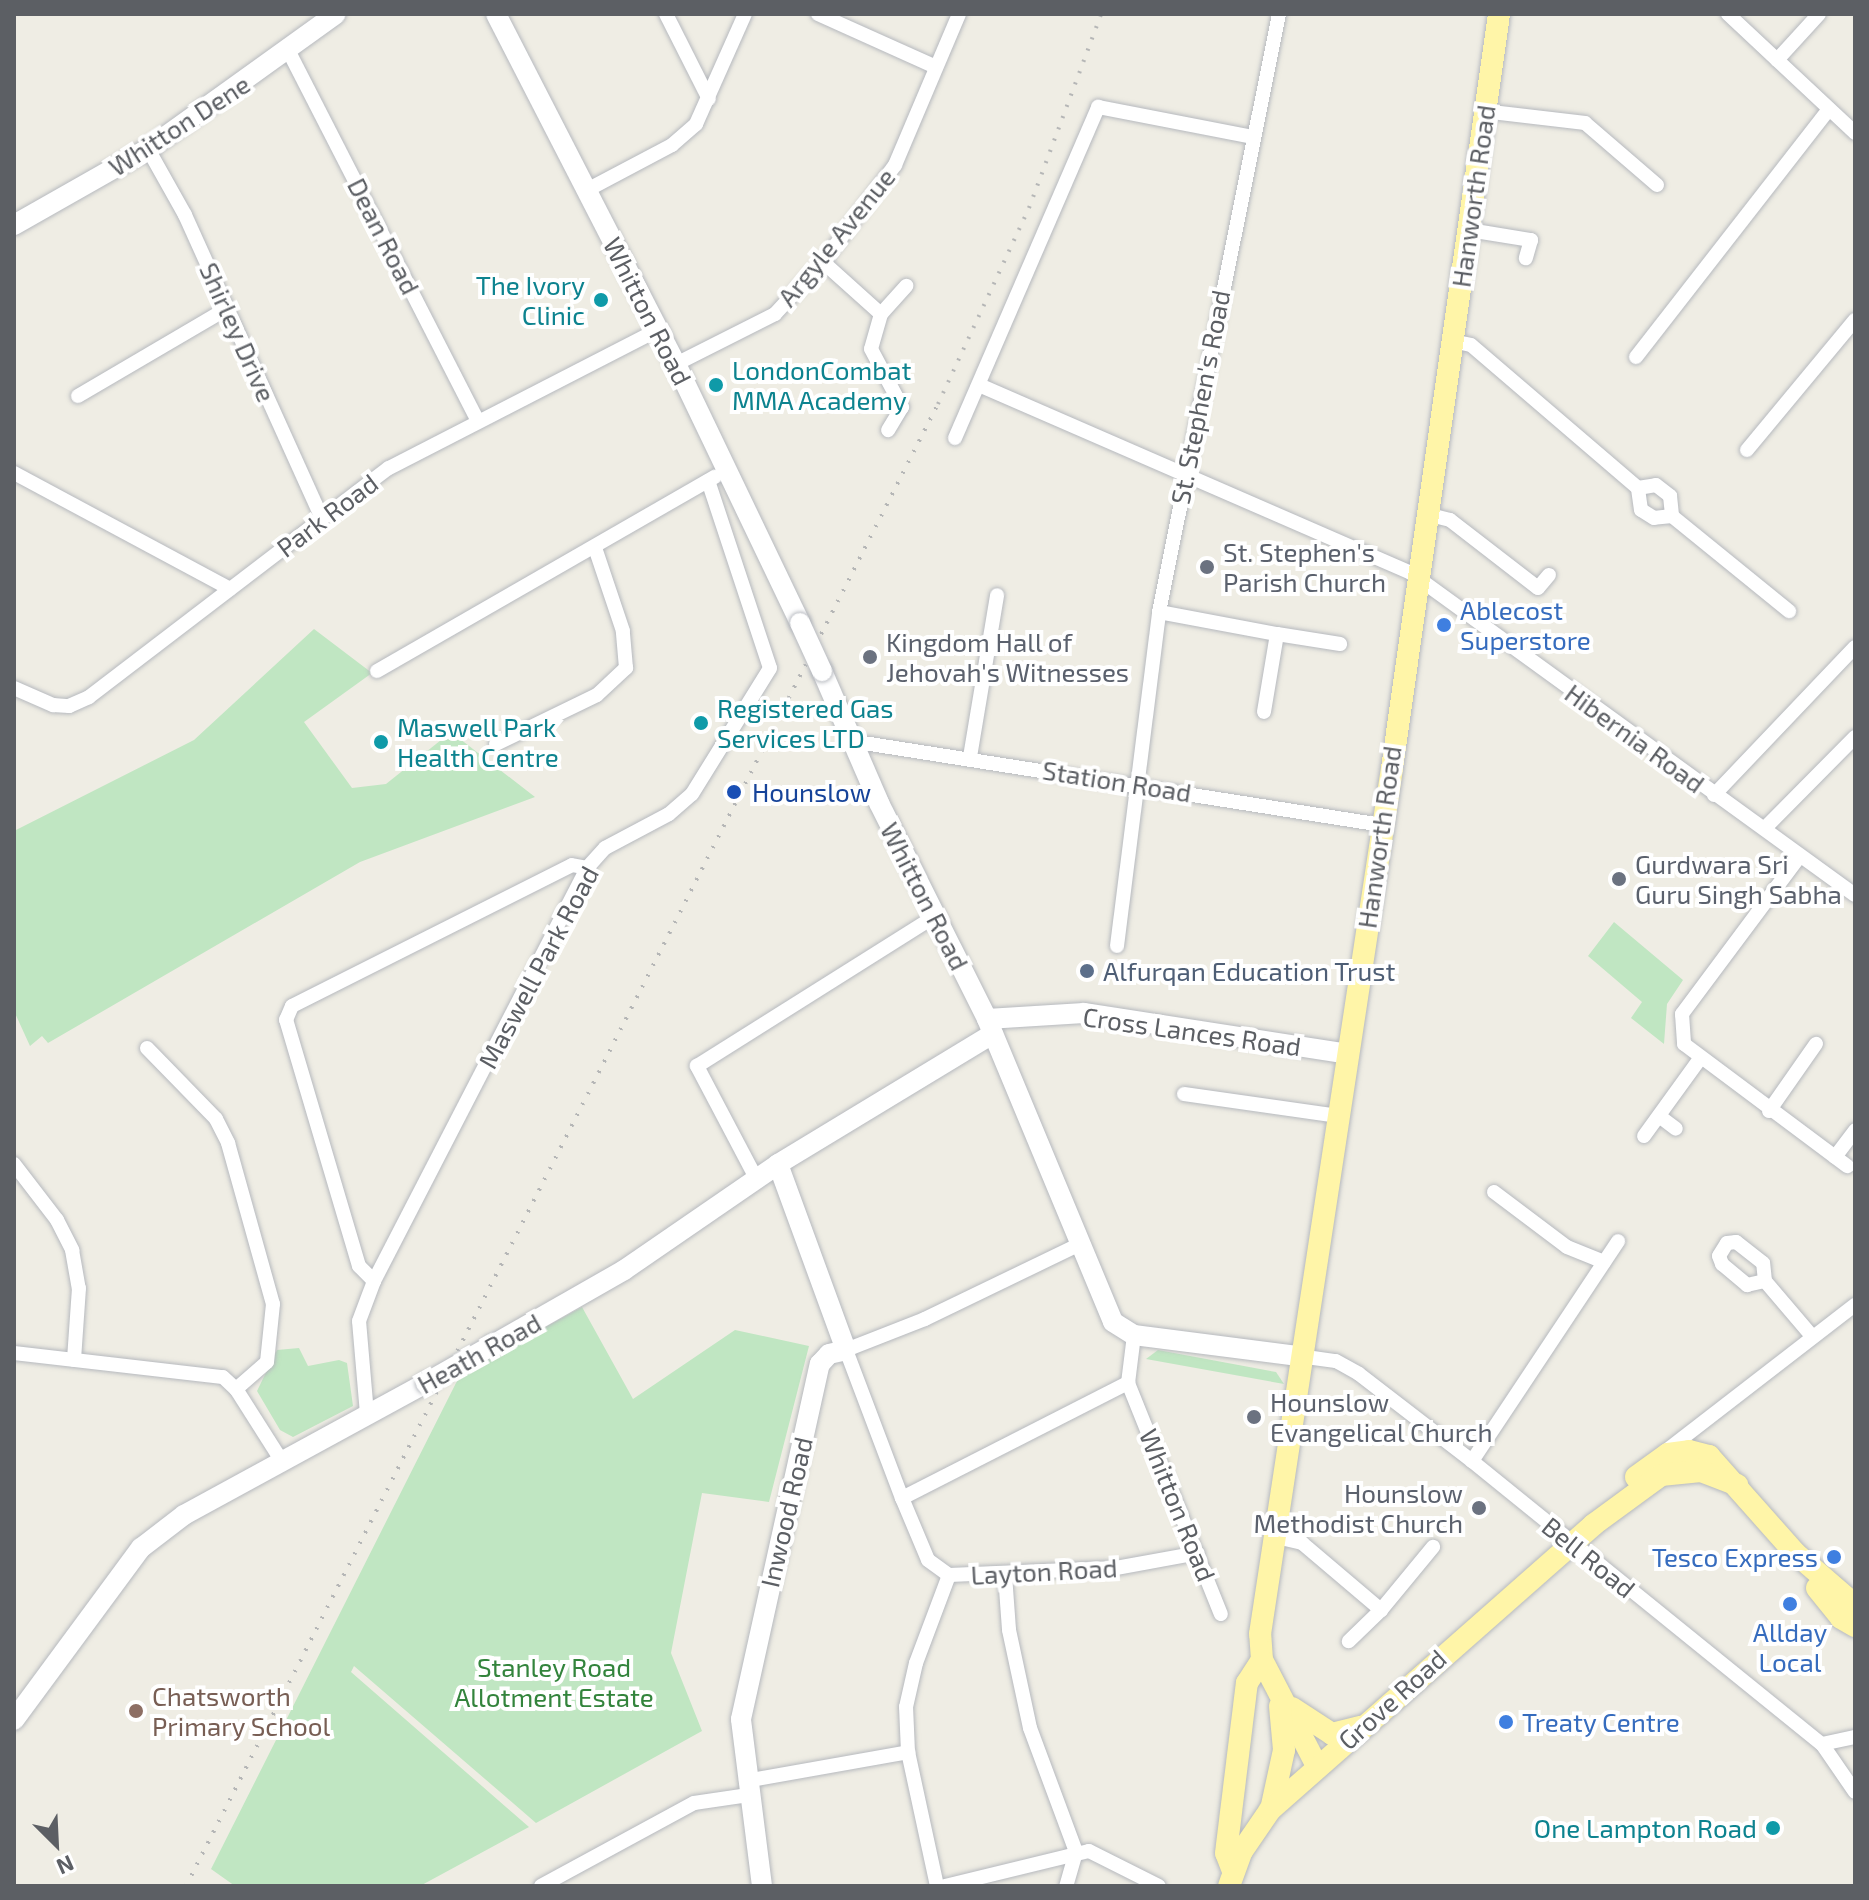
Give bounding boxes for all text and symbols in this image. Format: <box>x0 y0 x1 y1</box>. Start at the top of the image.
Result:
street label: Whitton Dene <box>103 68 255 182</box>
street label: Hanworth Road <box>1445 103 1501 289</box>
street label: Argyle Avenue <box>771 161 901 313</box>
street label: Dean Road <box>341 173 427 299</box>
street label: Whitton Road <box>597 232 699 390</box>
street label: Shirley Drive <box>193 257 283 407</box>
place label: The Ivory Clinic <box>476 269 585 330</box>
street label: St. Stephen's Road <box>1164 287 1236 507</box>
marker: The Ivory Clinic <box>592 291 610 309</box>
place label: LondonCombat MMA Academy <box>732 354 911 416</box>
marker: LondonCombat MMA Academy <box>707 376 725 394</box>
street label: Park Road <box>270 467 384 563</box>
place label: St. Stephen's Parish Church <box>1223 536 1386 598</box>
marker: St. Stephen's Parish Church <box>1198 558 1216 576</box>
place label: Ablecost Superstore <box>1460 594 1591 656</box>
marker: Ablecost Superstore <box>1435 616 1453 634</box>
place label: Kingdom Hall of Jehovah's Witnesses <box>886 626 1129 688</box>
marker: Kingdom Hall of Jehovah's Witnesses <box>861 648 879 666</box>
street label: Hibernia Road <box>1559 677 1711 799</box>
place label: Registered Gas Services LTD <box>717 692 893 754</box>
place label: Maswell Park Health Centre <box>397 711 559 772</box>
marker: Registered Gas Services LTD <box>692 714 710 732</box>
marker: Maswell Park Health Centre <box>372 733 390 751</box>
street label: Hanworth Road <box>1351 744 1407 930</box>
street label: Station Road <box>1040 754 1194 808</box>
place label: Hounslow <box>752 776 871 808</box>
marker: Hounslow <box>723 781 745 803</box>
street label: Whitton Road <box>874 817 976 975</box>
place label: Gurdwara Sri Guru Singh Sabha <box>1635 848 1842 910</box>
street label: Maswell Park Road <box>471 860 605 1074</box>
marker: Gurdwara Sri Guru Singh Sabha <box>1610 870 1628 888</box>
place label: Alfurqan Education Trust <box>1103 955 1396 987</box>
marker: Alfurqan Education Trust <box>1078 962 1096 980</box>
street label: Cross Lances Road <box>1081 1000 1303 1062</box>
street label: Heath Road <box>412 1306 546 1400</box>
place label: Hounslow Evangelical Church <box>1270 1386 1493 1448</box>
marker: Hounslow Evangelical Church <box>1245 1408 1263 1426</box>
street label: Whitton Road <box>1133 1424 1223 1586</box>
street label: Inwood Road <box>754 1434 818 1590</box>
place label: Hounslow Methodist Church <box>1254 1477 1463 1538</box>
marker: Hounslow Methodist Church <box>1470 1499 1488 1517</box>
street label: Bell Road <box>1536 1510 1642 1604</box>
place label: Tesco Express <box>1652 1541 1818 1573</box>
marker: Tesco Express <box>1825 1548 1843 1566</box>
street label: Layton Road <box>970 1552 1118 1590</box>
marker: Allday Local <box>1781 1595 1799 1613</box>
place label: Allday Local <box>1753 1616 1827 1678</box>
street label: Grove Road <box>1332 1642 1452 1756</box>
park label: Stanley Road Allotment Estate <box>454 1651 654 1712</box>
place label: Chatsworth Primary School <box>152 1680 331 1742</box>
marker: Chatsworth Primary School <box>127 1702 145 1720</box>
place label: Treaty Centre <box>1522 1706 1680 1738</box>
marker: Treaty Centre <box>1497 1713 1515 1731</box>
north arrow <box>16 1804 96 1884</box>
place label: One Lampton Road <box>1534 1812 1757 1844</box>
marker: One Lampton Road <box>1764 1819 1782 1837</box>
text: N <box>53 1851 78 1881</box>

